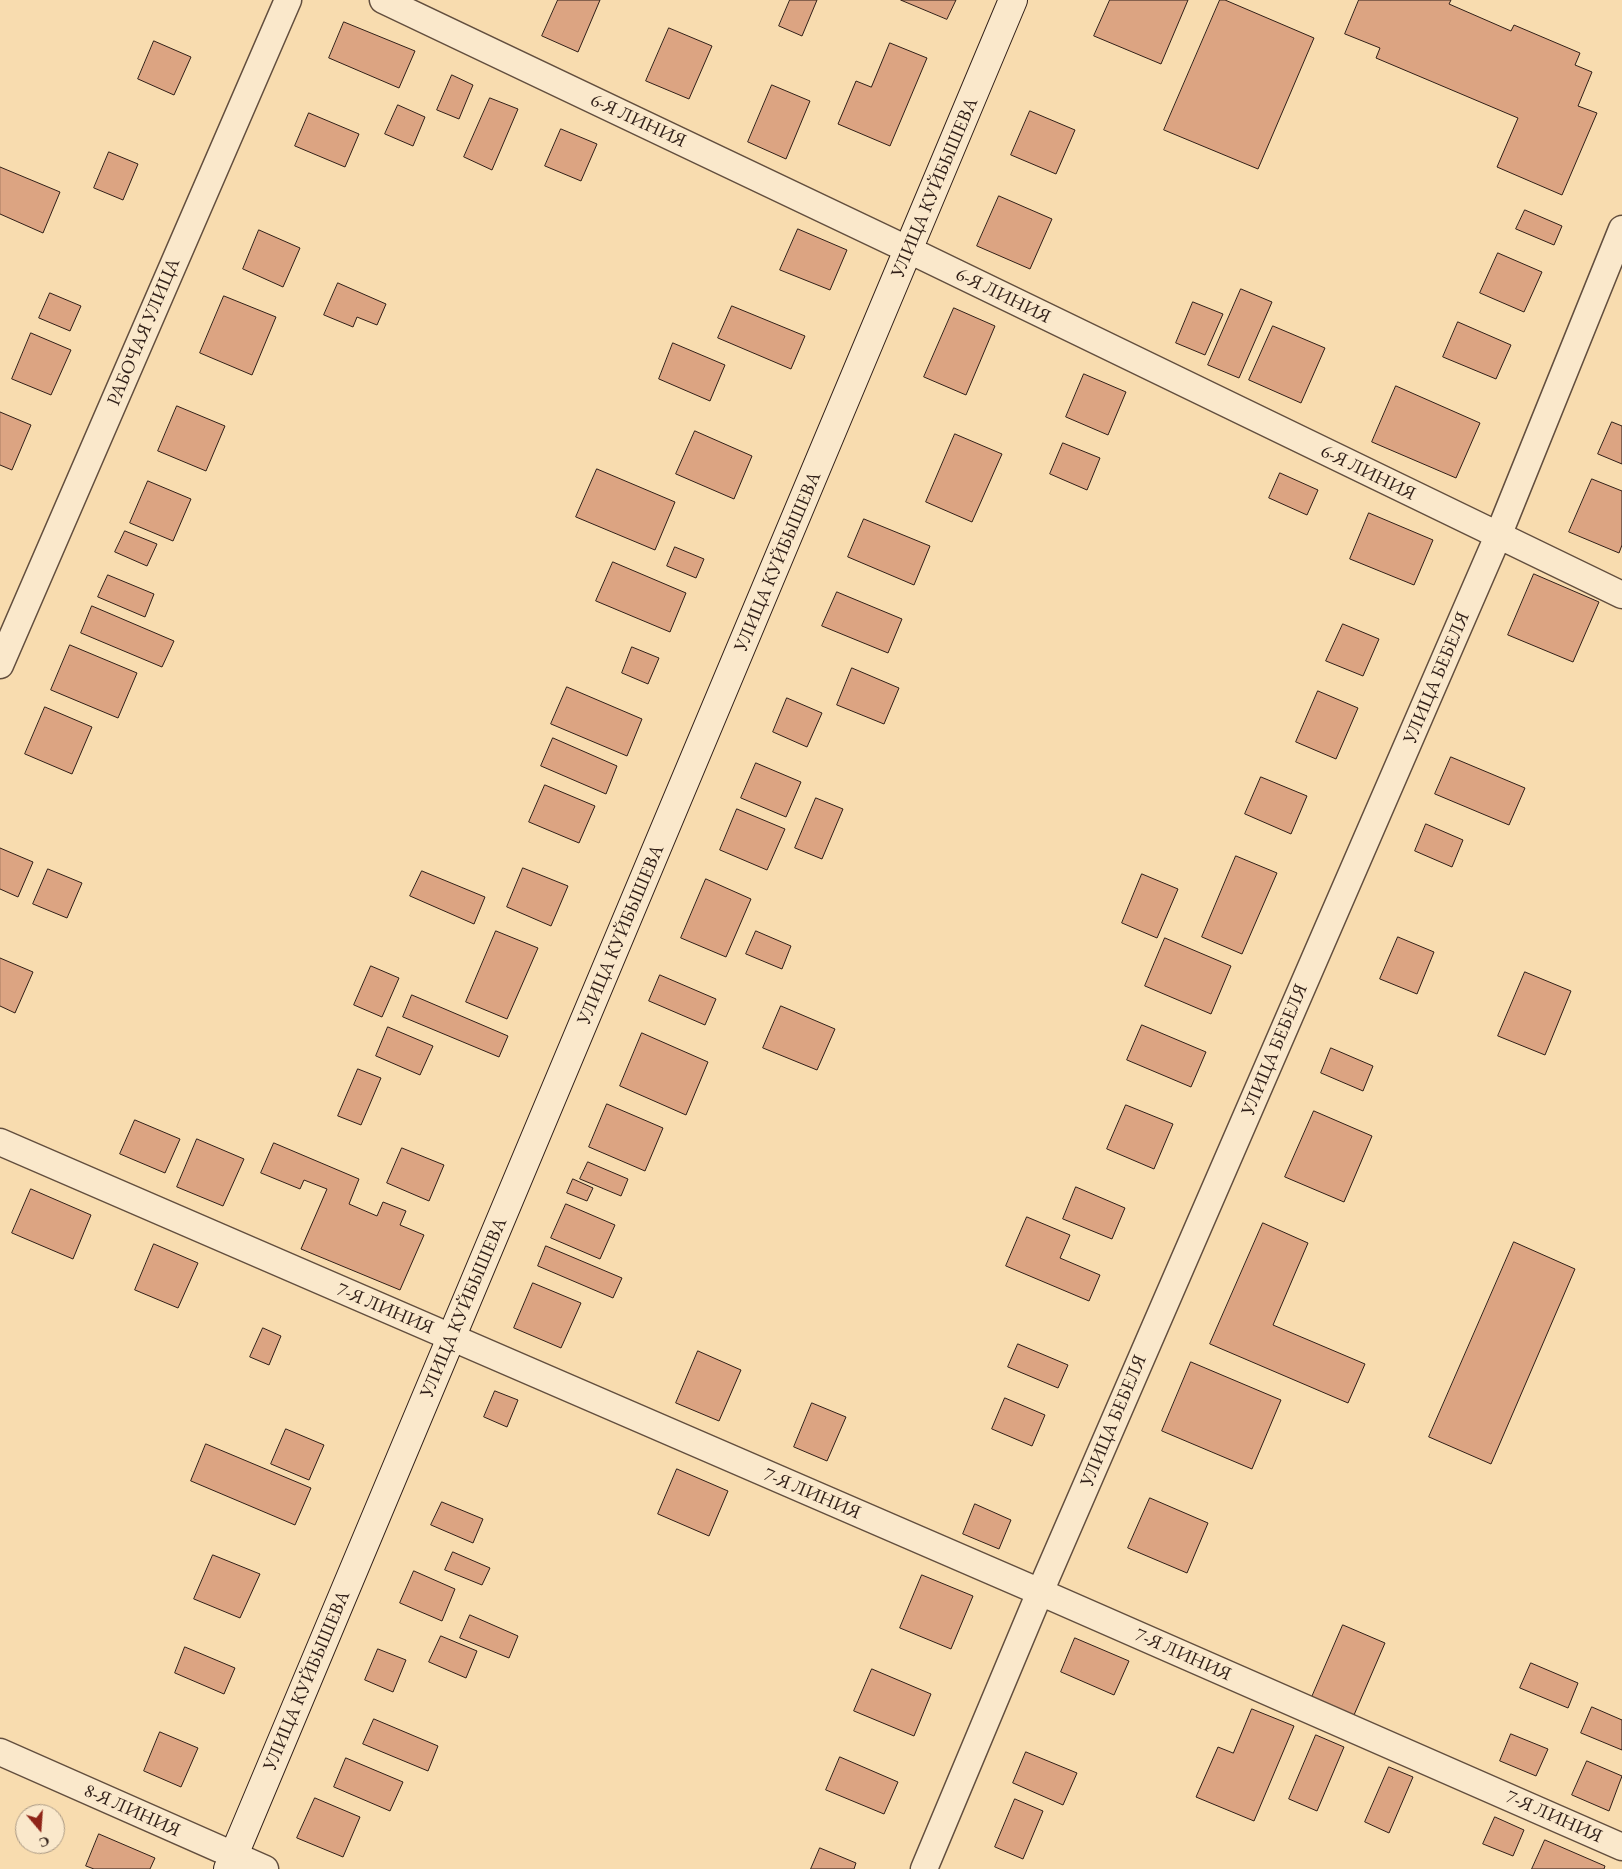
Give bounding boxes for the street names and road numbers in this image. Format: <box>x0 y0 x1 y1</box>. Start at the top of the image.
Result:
street label: 6-Я ЛИНИЯ <box>586 89 690 153</box>
street label: УЛИЦА КУЙБЫШЕВА <box>887 94 983 282</box>
street label: РАБОЧАЯ УЛИЦА <box>103 255 185 409</box>
street label: 6-Я ЛИНИЯ <box>952 263 1054 329</box>
street label: 6-Я ЛИНИЯ <box>1317 440 1419 506</box>
street label: УЛИЦА КУЙБЫШЕВА <box>730 468 826 656</box>
street label: УЛИЦА БЕБЕЛЯ <box>1399 609 1475 747</box>
street label: УЛИЦА КУЙБЫШЕВА <box>573 841 669 1029</box>
street label: УЛИЦА БЕБЕЛЯ <box>1237 981 1313 1119</box>
street label: УЛИЦА КУЙБЫШЕВА <box>416 1214 512 1402</box>
street label: 7-Я ЛИНИЯ <box>333 1278 437 1340</box>
street label: УЛИЦА БЕБЕЛЯ <box>1076 1352 1152 1490</box>
street label: 7-Я ЛИНИЯ <box>760 1463 864 1525</box>
street label: УЛИЦА КУЙБЫШЕВА <box>259 1587 355 1775</box>
street label: 7-Я ЛИНИЯ <box>1131 1624 1235 1686</box>
street label: 8-Я ЛИНИЯ <box>80 1780 184 1842</box>
street label: 7-Я ЛИНИЯ <box>1502 1786 1606 1848</box>

